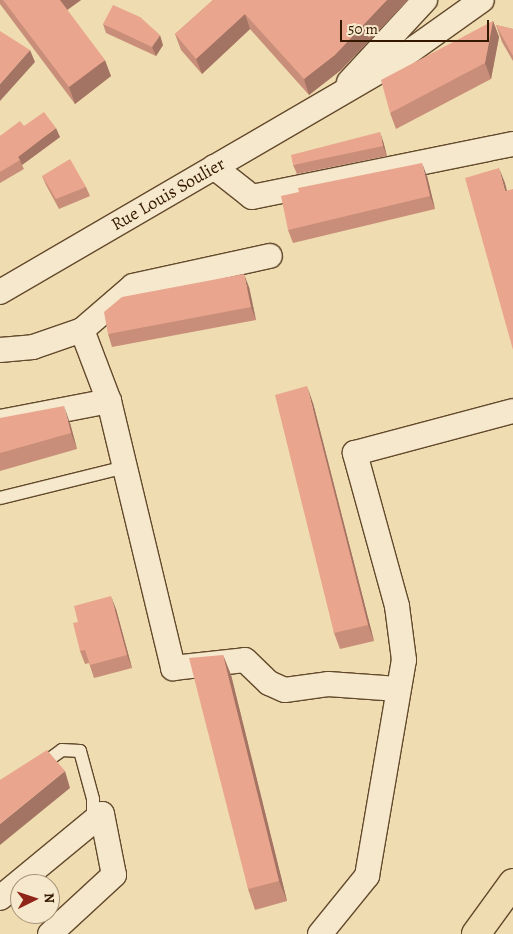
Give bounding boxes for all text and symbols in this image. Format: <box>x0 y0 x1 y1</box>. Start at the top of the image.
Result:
scale bar <box>343 10 492 42</box>
text: 50 m <box>348 19 378 39</box>
street label: Rue Louis Soulier <box>107 153 229 235</box>
north arrow <box>10 874 60 924</box>
text: N <box>40 892 59 904</box>

